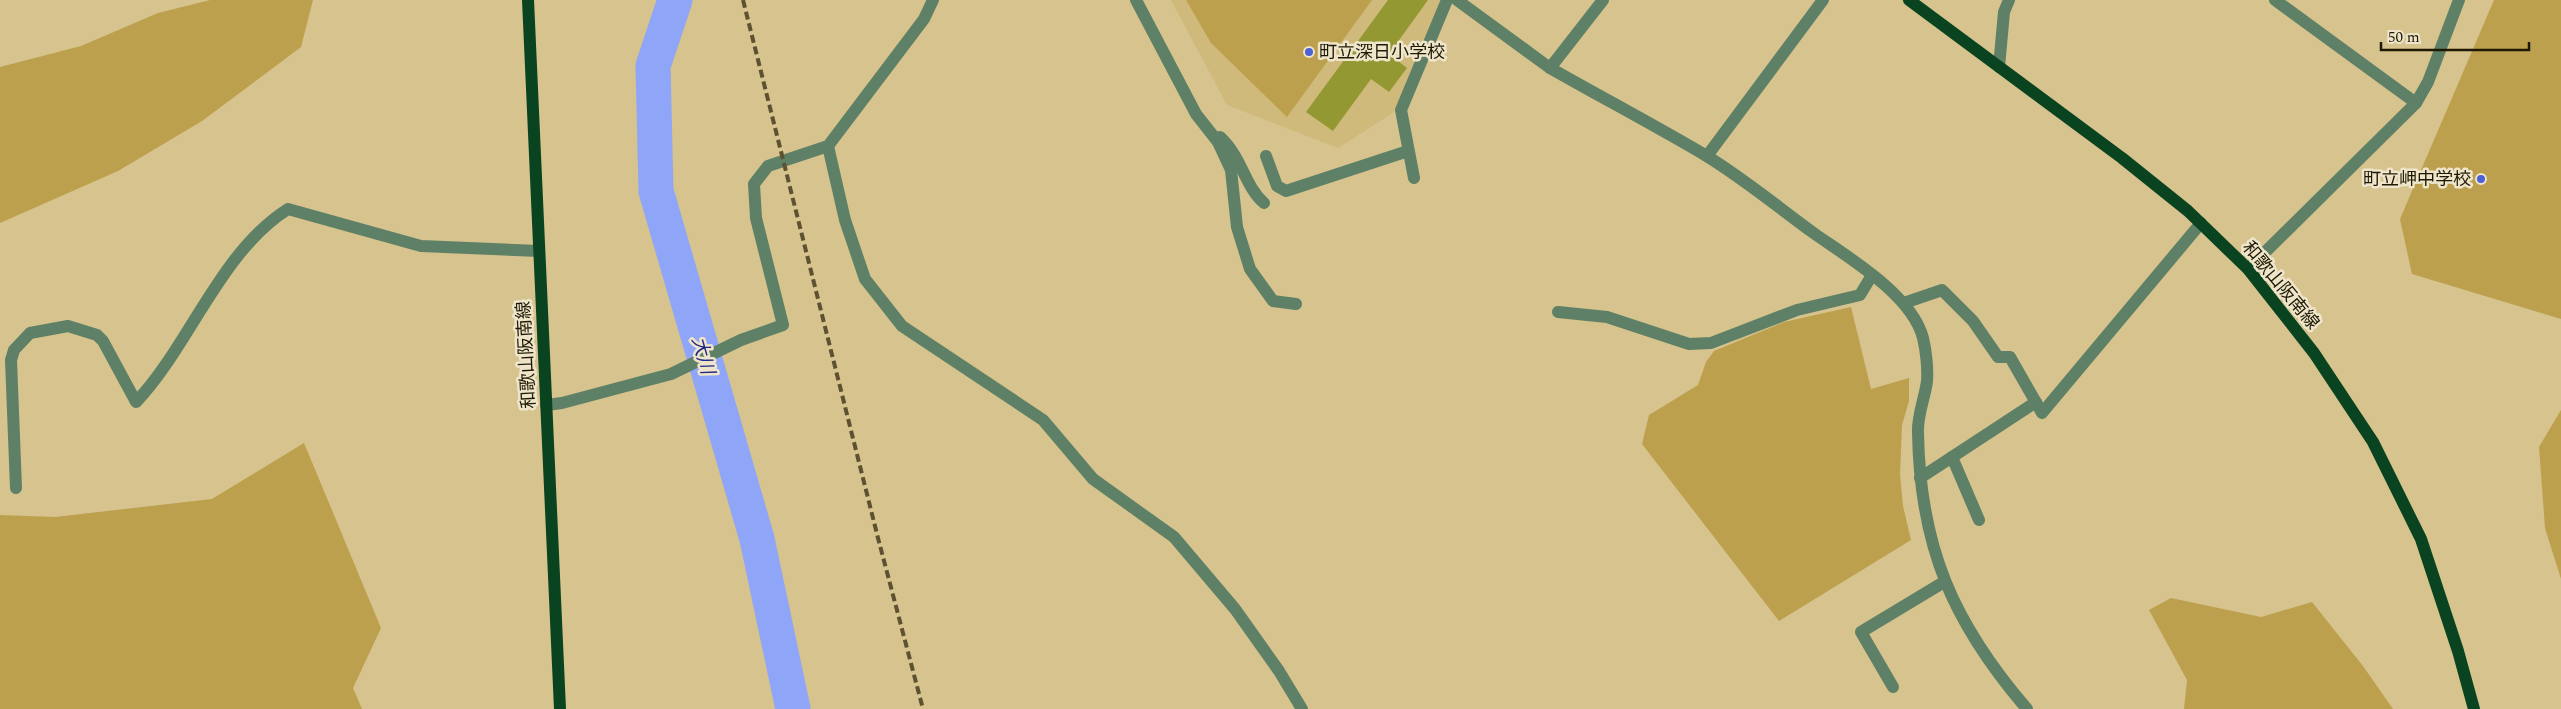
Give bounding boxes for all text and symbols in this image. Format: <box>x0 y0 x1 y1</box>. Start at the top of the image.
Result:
scale bar <box>2381 20 2528 52</box>
text: 50 m <box>2388 26 2420 49</box>
place label: 町立深日小学校 <box>1319 39 1445 66</box>
marker: 町立深日小学校 <box>1303 46 1315 58</box>
place label: 町立岬中学校 <box>2363 166 2471 193</box>
marker: 町立岬中学校 <box>2475 173 2487 185</box>
street label: 和歌山阪南線 <box>2236 235 2326 335</box>
street label: 和歌山阪南線 <box>510 300 543 410</box>
water label: 大川 <box>683 333 722 380</box>

